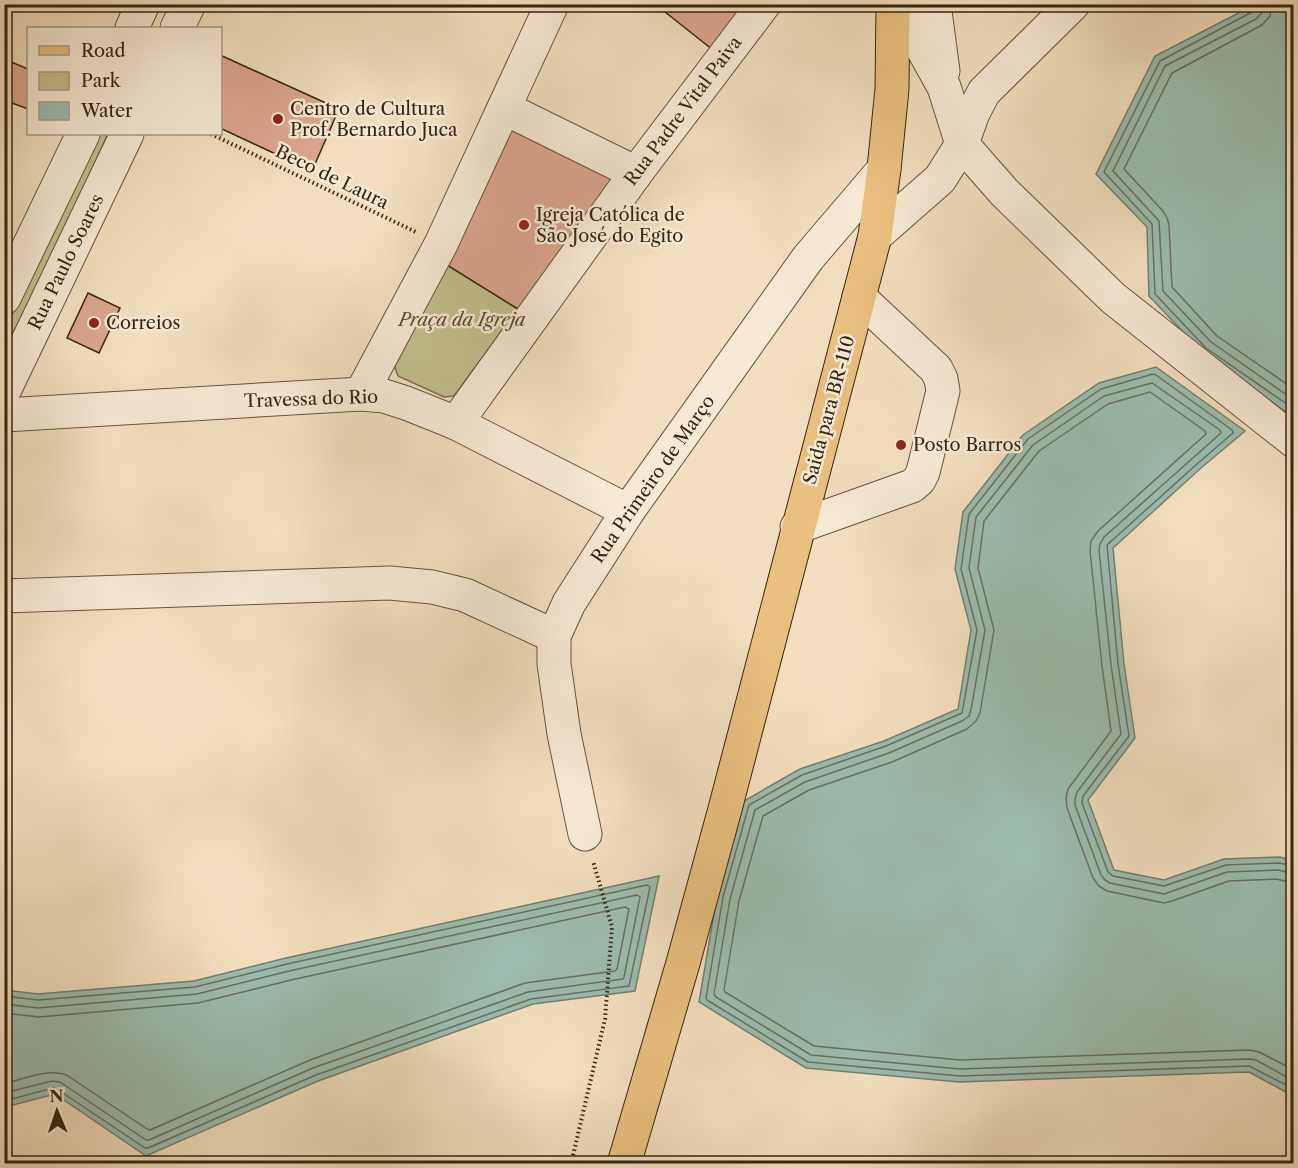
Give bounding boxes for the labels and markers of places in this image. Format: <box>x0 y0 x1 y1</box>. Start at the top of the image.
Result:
place label: Centro de Cultura Prof. Bernardo Juca <box>290 98 458 141</box>
marker: Centro de Cultura Prof. Bernardo Juca <box>271 112 285 126</box>
place label: Igreja Católica de São José do Egito <box>536 204 685 247</box>
marker: Igreja Católica de São José do Egito <box>517 218 531 232</box>
place label: Correios <box>106 312 180 334</box>
marker: Correios <box>87 316 101 330</box>
place label: Posto Barros <box>913 434 1021 456</box>
marker: Posto Barros <box>894 438 908 452</box>

